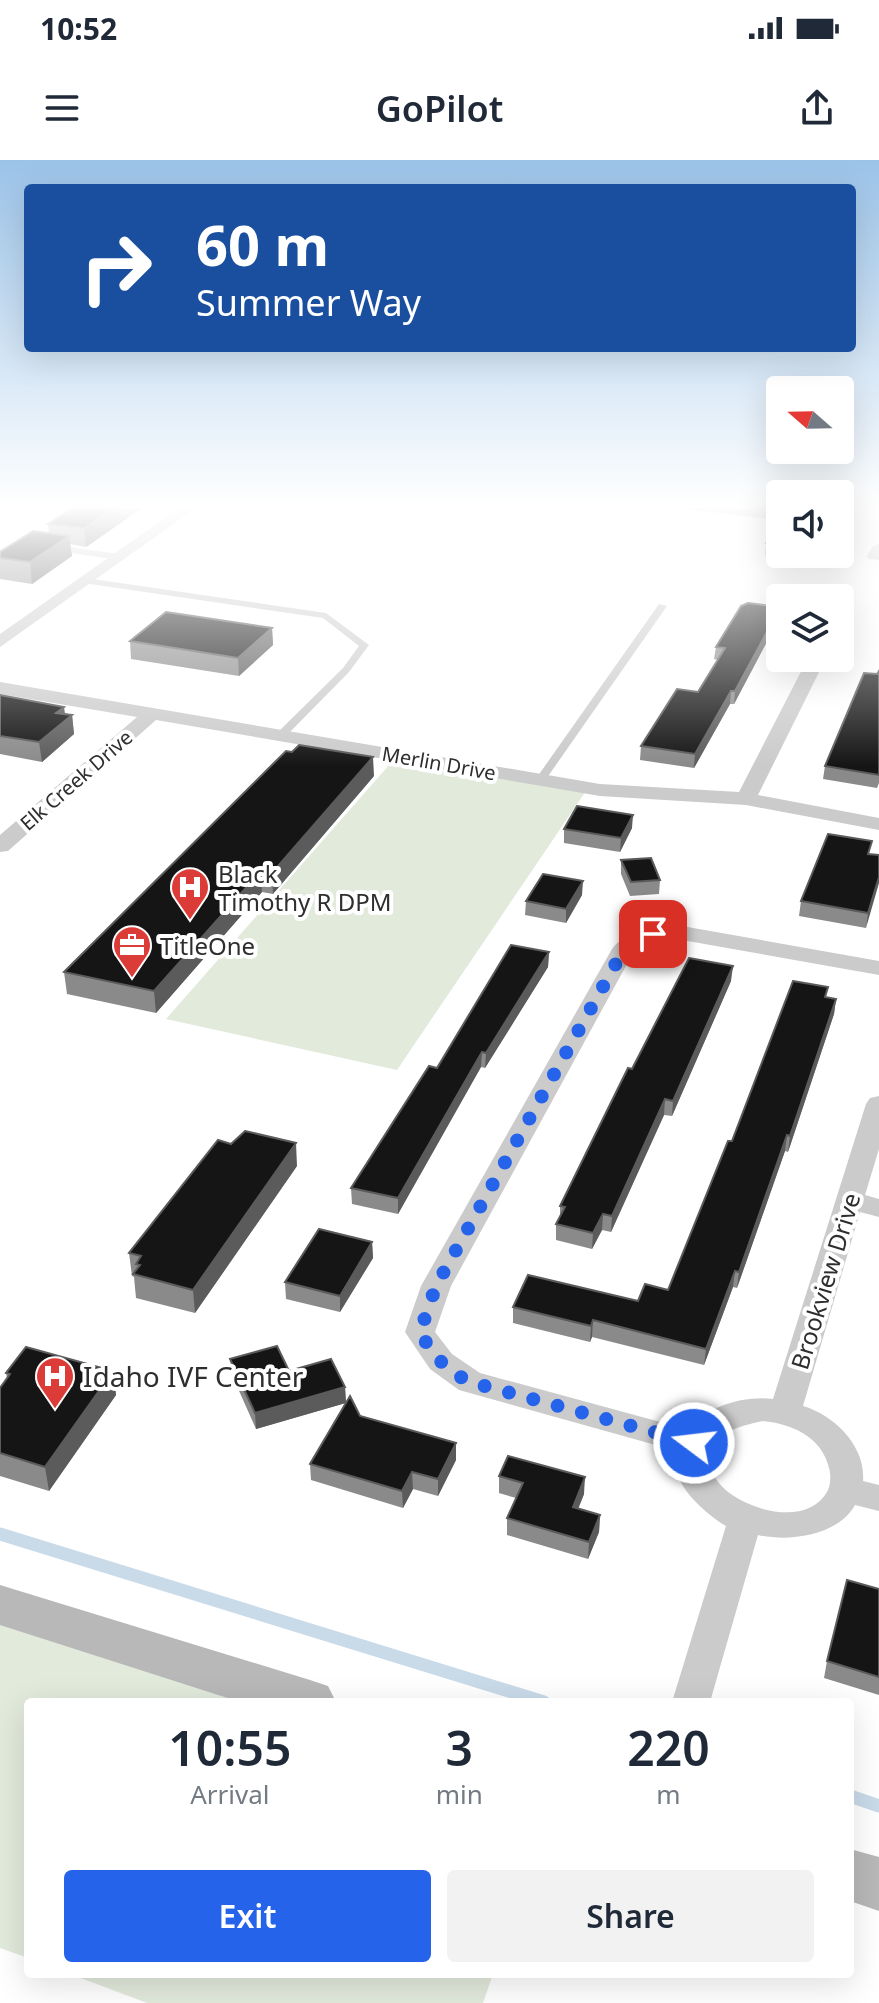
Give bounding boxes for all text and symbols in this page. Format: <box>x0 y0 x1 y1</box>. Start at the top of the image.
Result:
text: 10:52 <box>40 8 117 49</box>
text: GoPilot <box>376 84 503 133</box>
icon: menu <box>40 86 84 130</box>
icon: share <box>795 86 839 130</box>
text: 60 m <box>196 206 329 282</box>
icon: right <box>64 216 168 320</box>
text: Summer Way <box>196 278 421 327</box>
north arrow <box>766 376 854 464</box>
map controls <box>766 376 854 672</box>
button: sound <box>766 480 854 568</box>
button: layers <box>766 584 854 672</box>
street label: Elk Creek Drive <box>14 724 138 836</box>
street label: Merlin Drive <box>380 740 498 786</box>
place label: Black Timothy R DPM <box>218 857 391 918</box>
hospital icon: Black Timothy R DPM <box>169 866 211 921</box>
pin <box>619 900 687 968</box>
icon: arrive <box>631 912 675 956</box>
office icon: TitleOne <box>111 924 153 979</box>
place label: TitleOne <box>160 929 255 962</box>
street label: Brookview Drive <box>782 1189 868 1373</box>
hospital icon: Idaho IVF Center <box>34 1355 76 1410</box>
place label: Idaho IVF Center <box>83 1357 304 1395</box>
position arrow <box>652 1401 736 1485</box>
text: 10:55 <box>168 1715 291 1780</box>
text: 3 <box>446 1715 473 1780</box>
text: 220 <box>627 1715 710 1780</box>
text: Arrival <box>190 1776 270 1812</box>
text: min <box>436 1776 483 1812</box>
text: m <box>656 1776 681 1812</box>
button: Exit <box>64 1870 431 1962</box>
button: Share <box>447 1870 814 1962</box>

